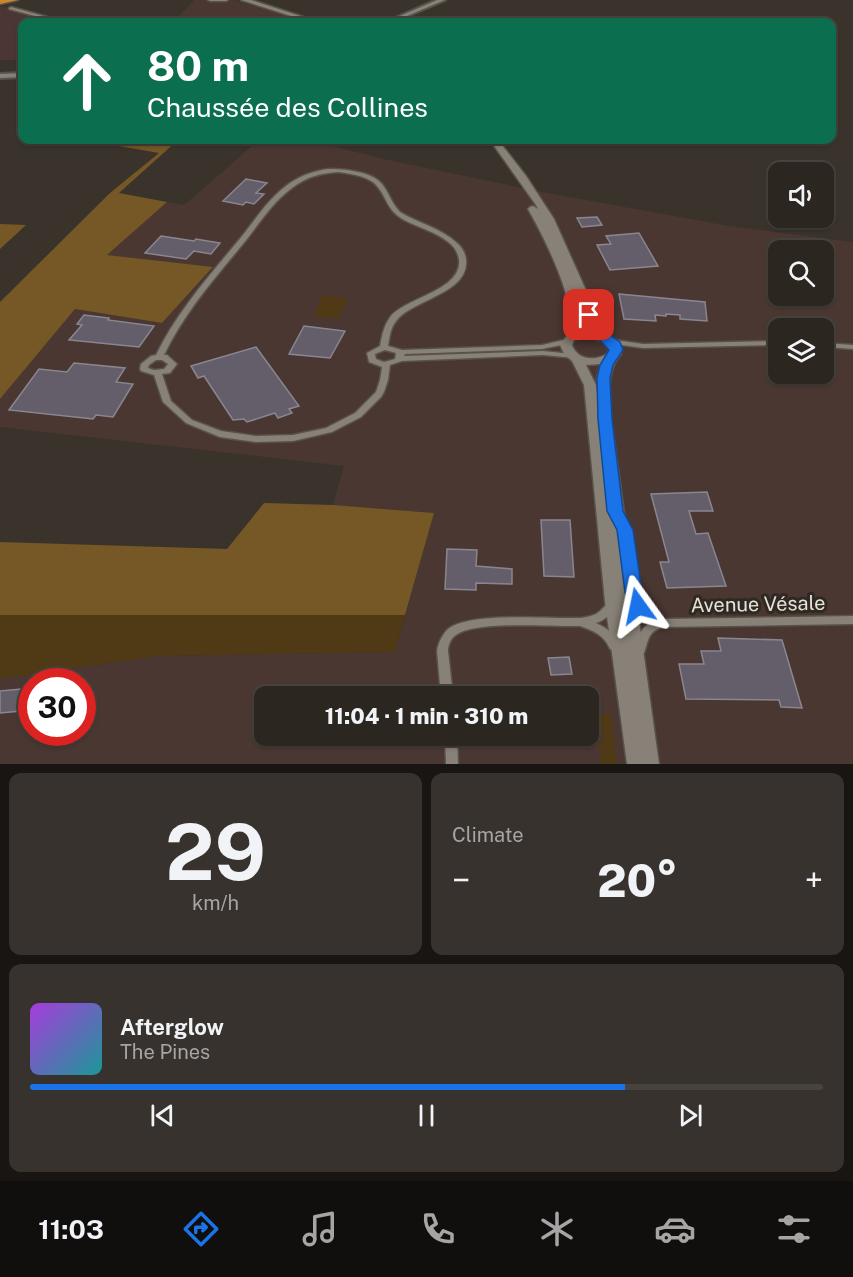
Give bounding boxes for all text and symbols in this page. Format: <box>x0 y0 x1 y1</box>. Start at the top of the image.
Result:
text: 80 m <box>147 41 249 90</box>
icon: ahead <box>48 42 126 120</box>
text: Chaussée des Collines <box>147 91 428 123</box>
map controls <box>768 162 834 384</box>
button: sound <box>768 162 834 228</box>
button: search <box>768 240 834 306</box>
pin <box>563 289 614 340</box>
icon: arrive <box>572 298 605 331</box>
button: layers <box>768 318 834 384</box>
position arrow <box>606 574 670 638</box>
street label: Avenue Vésale <box>690 591 826 617</box>
speed limit sign: 30 <box>18 668 96 746</box>
text: 11:04 · 1 min · 310 m <box>325 703 528 729</box>
text: 29 <box>165 806 266 898</box>
text: Climate <box>452 823 524 847</box>
text: 20° <box>597 854 678 907</box>
text: − <box>452 861 470 899</box>
text: + <box>805 861 823 899</box>
text: km/h <box>192 891 239 915</box>
text: Afterglow <box>120 1014 224 1040</box>
text: The Pines <box>120 1040 210 1064</box>
icon: previous <box>146 1099 179 1132</box>
icon: pause <box>410 1099 443 1132</box>
icon: next <box>674 1099 707 1132</box>
icon: directions <box>180 1208 222 1250</box>
icon: music <box>299 1208 341 1250</box>
icon: phone <box>417 1208 459 1250</box>
icon: climate <box>536 1208 578 1250</box>
icon: car <box>654 1208 696 1250</box>
icon: filters <box>773 1208 815 1250</box>
text: 11:03 <box>38 1213 104 1245</box>

